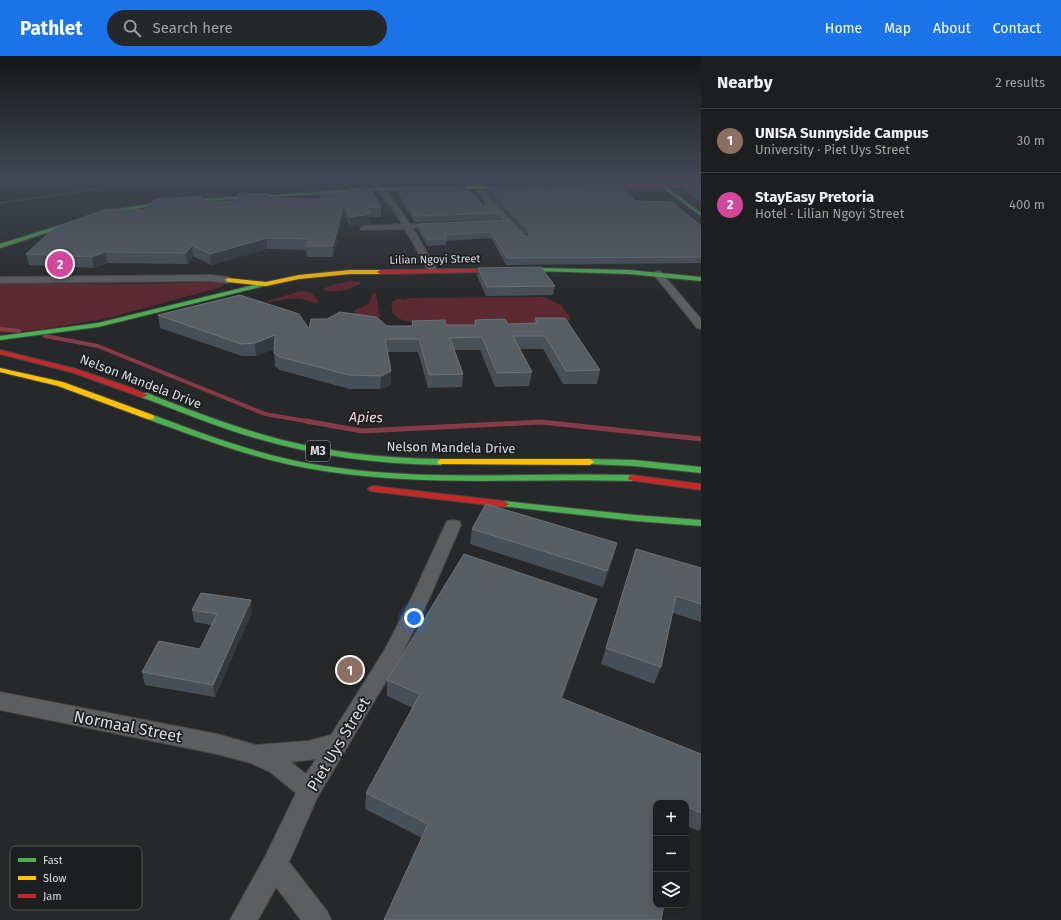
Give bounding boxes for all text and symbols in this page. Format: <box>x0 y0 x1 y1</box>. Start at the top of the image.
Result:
search box <box>107 10 387 46</box>
text: Pathlet <box>20 17 83 40</box>
icon: search <box>121 17 143 39</box>
text: Search here <box>153 19 233 37</box>
text: Home <box>825 20 862 37</box>
text: Map <box>884 20 911 37</box>
text: About <box>933 20 971 37</box>
text: Contact <box>993 20 1041 37</box>
text: Nearby <box>717 72 772 93</box>
text: 2 results <box>995 75 1045 90</box>
text: UNISA Sunnyside Campus <box>755 124 929 142</box>
text: 1 <box>727 133 733 148</box>
text: 30 m <box>1017 133 1045 148</box>
text: University · Piet Uys Street <box>755 142 910 157</box>
text: StayEasy Pretoria <box>755 188 874 206</box>
text: 2 <box>727 197 733 212</box>
text: 400 m <box>1009 197 1045 212</box>
text: Hotel · Lilian Ngoyi Street <box>755 206 904 221</box>
pin: 2 <box>47 249 73 279</box>
street label: Lilian Ngoyi Street <box>389 252 481 267</box>
street label: Nelson Mandela Drive <box>78 351 204 412</box>
water label: Apies <box>348 408 384 427</box>
street label: Nelson Mandela Drive <box>386 439 516 456</box>
road number: M3 <box>306 441 330 461</box>
your location <box>404 608 424 628</box>
pin: 1 <box>337 655 363 685</box>
street label: Piet Uys Street <box>303 694 374 795</box>
street label: Normaal Street <box>72 707 184 746</box>
map controls <box>653 800 689 908</box>
button: + <box>653 800 689 836</box>
button: − <box>653 836 689 872</box>
legend <box>10 846 142 910</box>
text: Fast <box>43 854 63 867</box>
text: Slow <box>43 872 67 885</box>
button: layers <box>653 872 689 908</box>
text: Jam <box>43 890 62 903</box>

